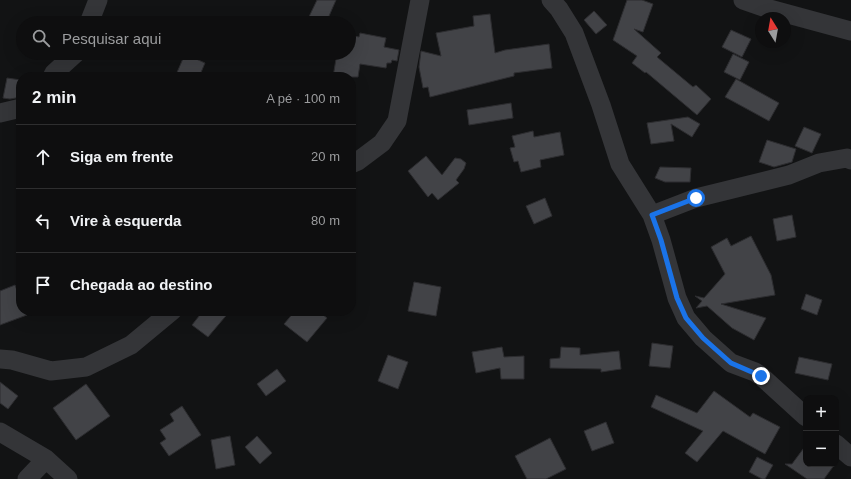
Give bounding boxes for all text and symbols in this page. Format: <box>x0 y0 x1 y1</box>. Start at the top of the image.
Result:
north arrow <box>755 12 791 48</box>
search box <box>16 16 356 60</box>
icon: search <box>30 27 52 49</box>
text: Pesquisar aqui <box>62 30 161 47</box>
text: 2 min <box>32 88 76 107</box>
text: A pé · 100 m <box>266 91 340 106</box>
icon: ahead <box>32 146 54 168</box>
text: Siga em frente <box>70 148 173 165</box>
text: 20 m <box>311 149 340 164</box>
route start <box>687 189 705 207</box>
icon: left <box>32 210 54 232</box>
text: Vire à esquerda <box>70 212 181 229</box>
text: 80 m <box>311 213 340 228</box>
icon: arrive <box>32 274 54 296</box>
text: Chegada ao destino <box>70 276 213 293</box>
route end <box>752 367 770 385</box>
map controls <box>803 395 839 467</box>
button: + <box>803 395 839 431</box>
button: − <box>803 431 839 467</box>

